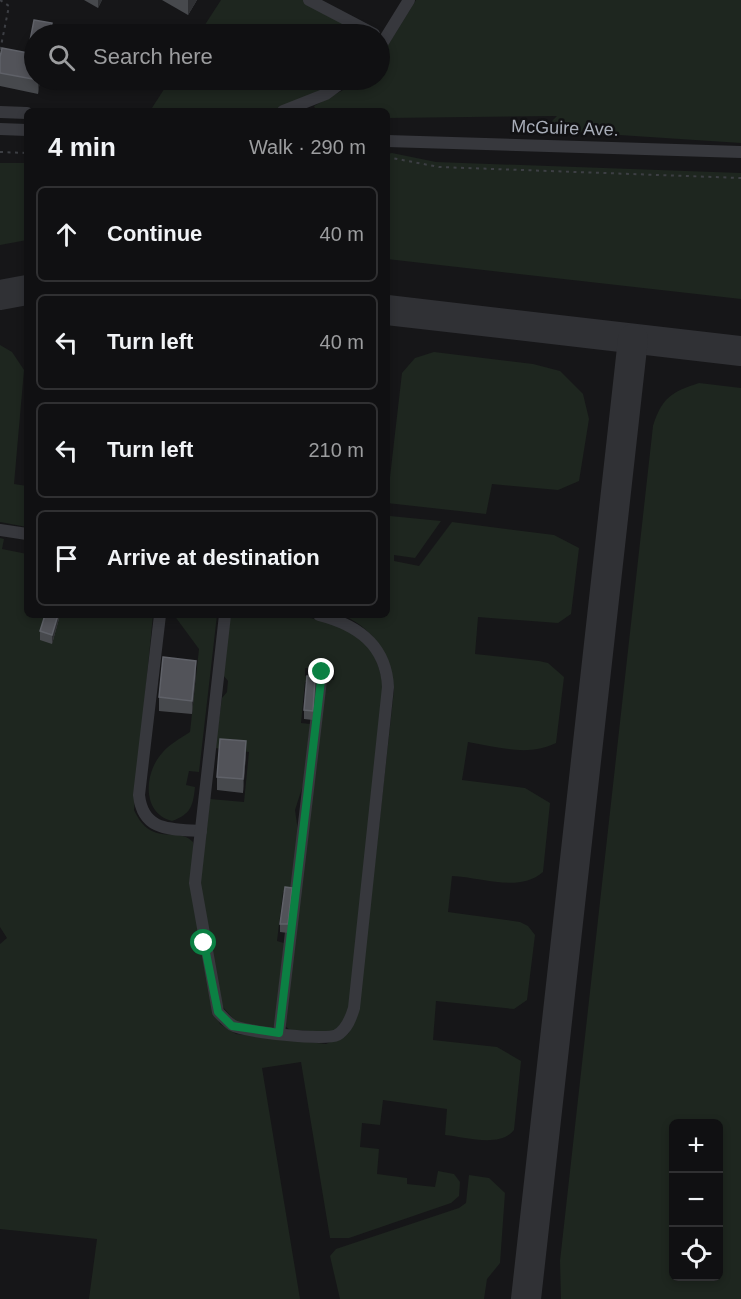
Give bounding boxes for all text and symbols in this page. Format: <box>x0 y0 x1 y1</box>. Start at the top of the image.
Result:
search box <box>24 24 390 90</box>
icon: search <box>45 41 78 74</box>
text: Search here <box>93 44 213 69</box>
street label: McGuire Ave. <box>511 116 619 140</box>
text: 4 min <box>48 132 116 162</box>
text: Walk · 290 m <box>249 136 366 158</box>
icon: ahead <box>50 218 83 251</box>
text: Continue <box>107 221 202 246</box>
text: 40 m <box>320 223 364 245</box>
icon: left <box>50 326 83 359</box>
text: Turn left <box>107 329 193 354</box>
text: 40 m <box>320 331 364 353</box>
icon: left <box>50 434 83 467</box>
text: Turn left <box>107 437 193 462</box>
text: 210 m <box>308 439 364 461</box>
icon: arrive <box>50 542 83 575</box>
text: Arrive at destination <box>107 545 320 570</box>
route end <box>308 658 334 684</box>
route start <box>190 929 216 955</box>
map controls <box>669 1119 723 1281</box>
button: + <box>669 1119 723 1173</box>
button: − <box>669 1173 723 1227</box>
button: locate <box>669 1227 723 1281</box>

